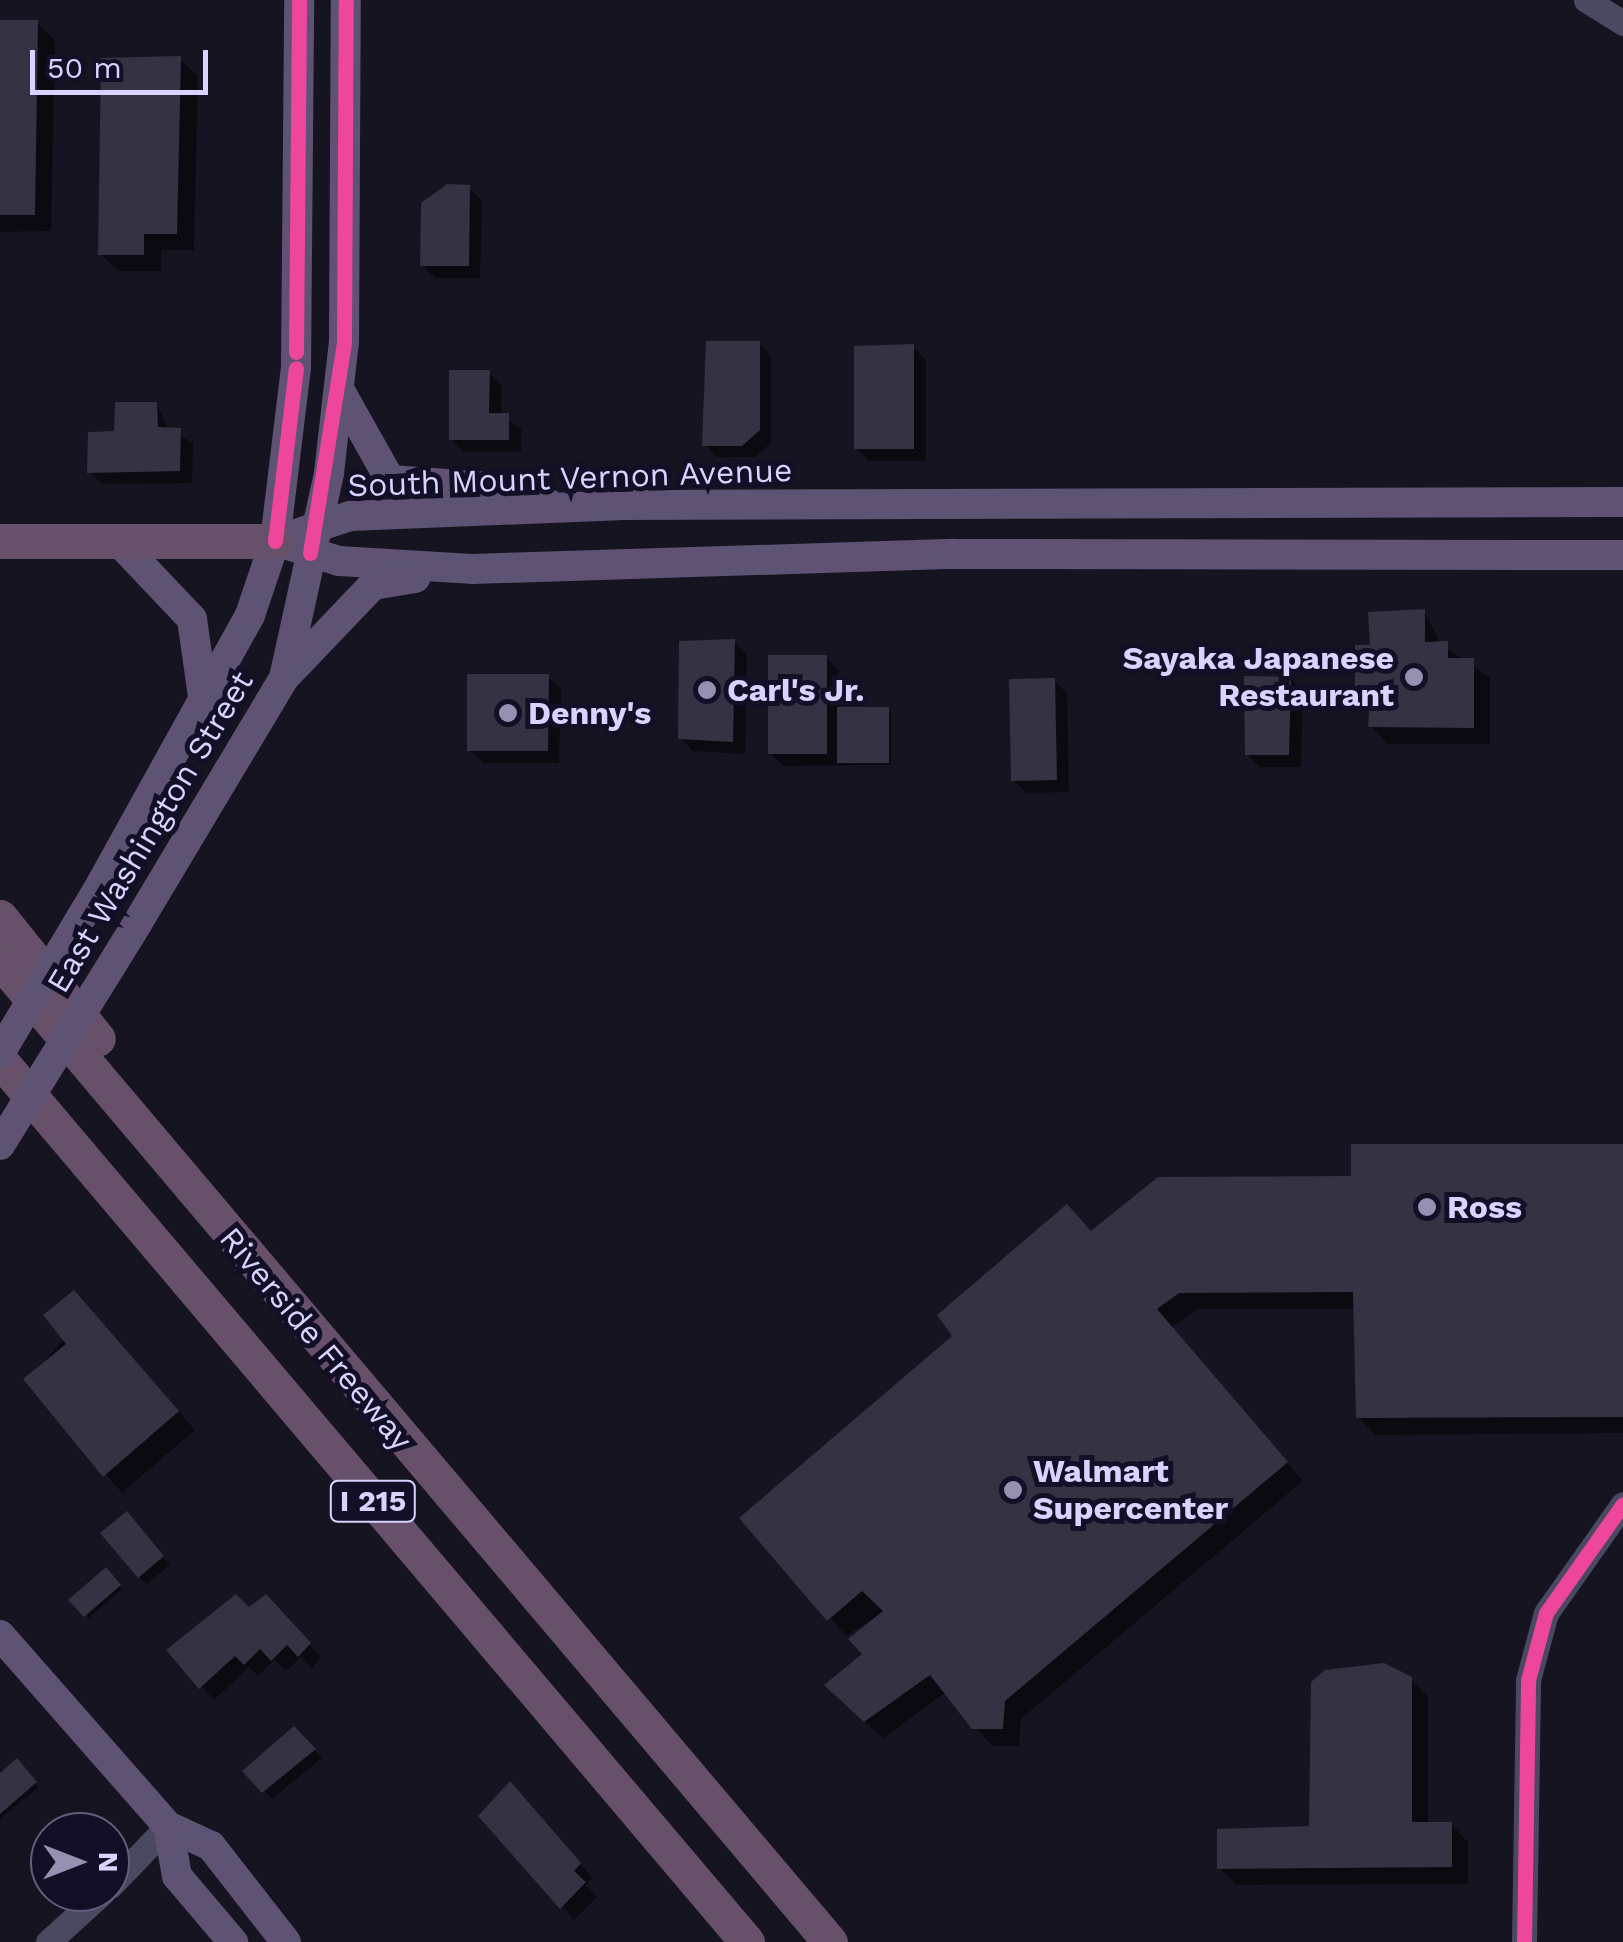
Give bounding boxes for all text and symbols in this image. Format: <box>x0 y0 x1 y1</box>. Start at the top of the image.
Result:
scale bar <box>35 30 212 92</box>
text: 50 m <box>47 50 122 85</box>
street label: South Mount Vernon Avenue <box>346 451 794 505</box>
place label: Sayaka Japanese Restaurant <box>1122 640 1394 715</box>
street label: East Washington Street <box>39 664 261 1000</box>
marker: Sayaka Japanese Restaurant <box>1403 666 1425 688</box>
place label: Carl's Jr. <box>727 671 865 709</box>
marker: Carl's Jr. <box>696 679 718 701</box>
place label: Denny's <box>528 694 651 732</box>
marker: Denny's <box>497 702 519 724</box>
place label: Ross <box>1447 1188 1522 1226</box>
marker: Ross <box>1416 1196 1438 1218</box>
street label: Riverside Freeway <box>212 1220 420 1458</box>
place label: Walmart Supercenter <box>1033 1453 1228 1528</box>
road number: I 215 <box>328 1476 418 1526</box>
marker: Walmart Supercenter <box>1002 1479 1024 1501</box>
north arrow <box>30 1812 130 1912</box>
text: N <box>92 1852 125 1872</box>

